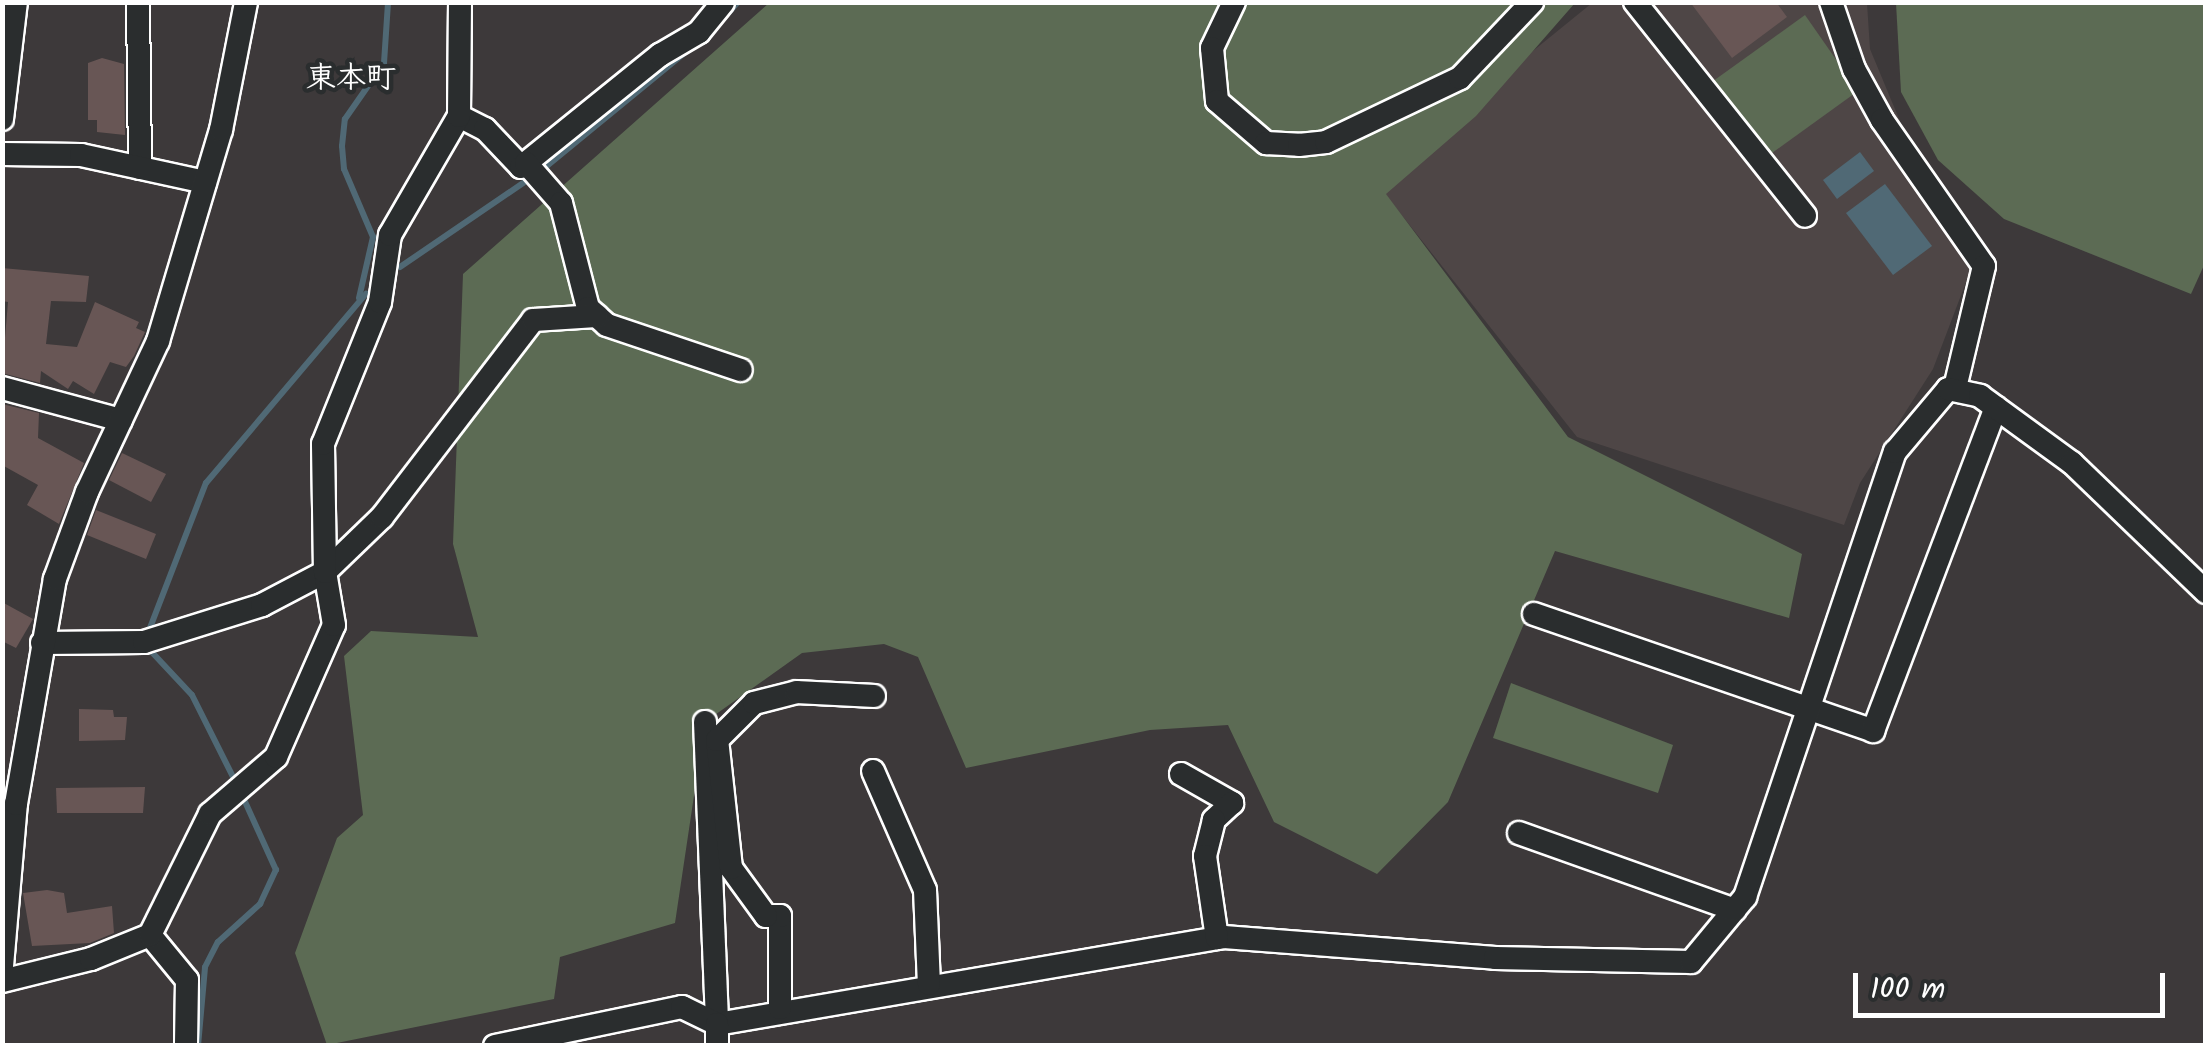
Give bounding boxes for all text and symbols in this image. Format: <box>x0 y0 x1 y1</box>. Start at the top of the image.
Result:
district label: 東本町 <box>306 61 396 97</box>
scale bar <box>1858 953 2170 1015</box>
text: 100 m <box>1870 966 1945 1014</box>

